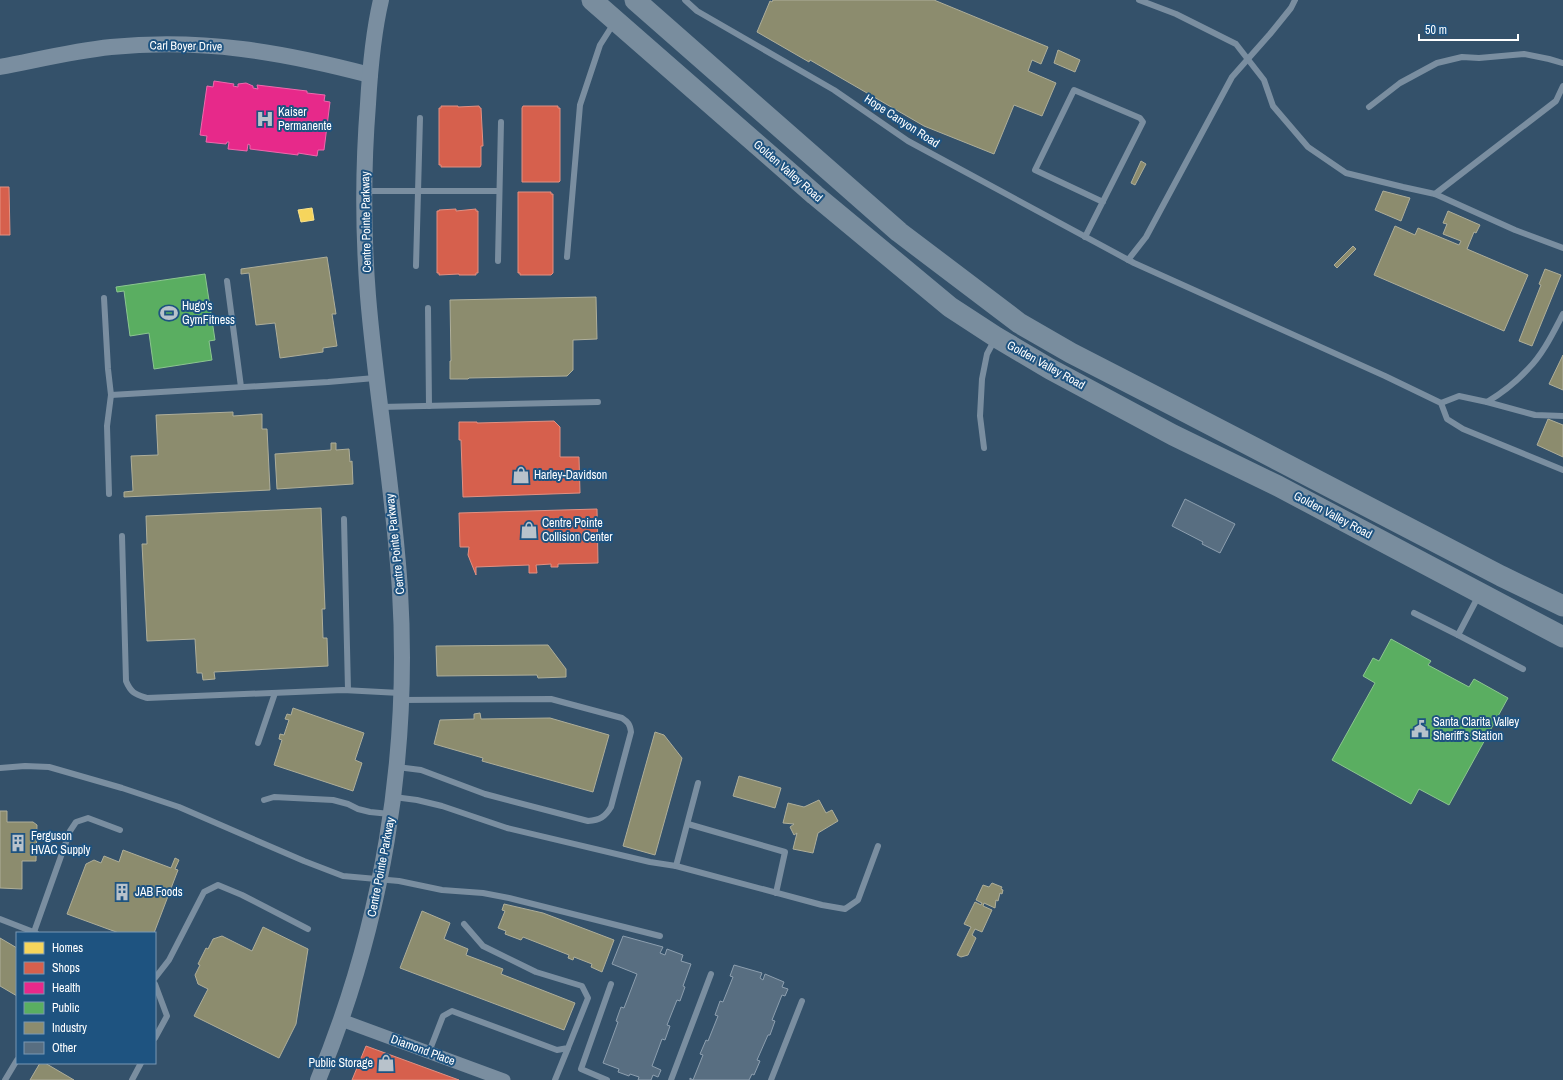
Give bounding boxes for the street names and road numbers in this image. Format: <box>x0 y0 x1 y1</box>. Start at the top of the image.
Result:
street label: Carl Boyer Drive <box>149 37 223 55</box>
street label: Hope Canyon Road <box>861 91 943 151</box>
street label: Golden Valley Road <box>750 136 826 206</box>
street label: Centre Pointe Parkway <box>357 171 375 273</box>
street label: Golden Valley Road <box>1004 337 1088 393</box>
street label: Golden Valley Road <box>1291 488 1375 542</box>
street label: Centre Pointe Parkway <box>382 493 408 595</box>
street label: Centre Pointe Parkway <box>363 816 399 918</box>
street label: Diamond Place <box>389 1031 457 1069</box>

